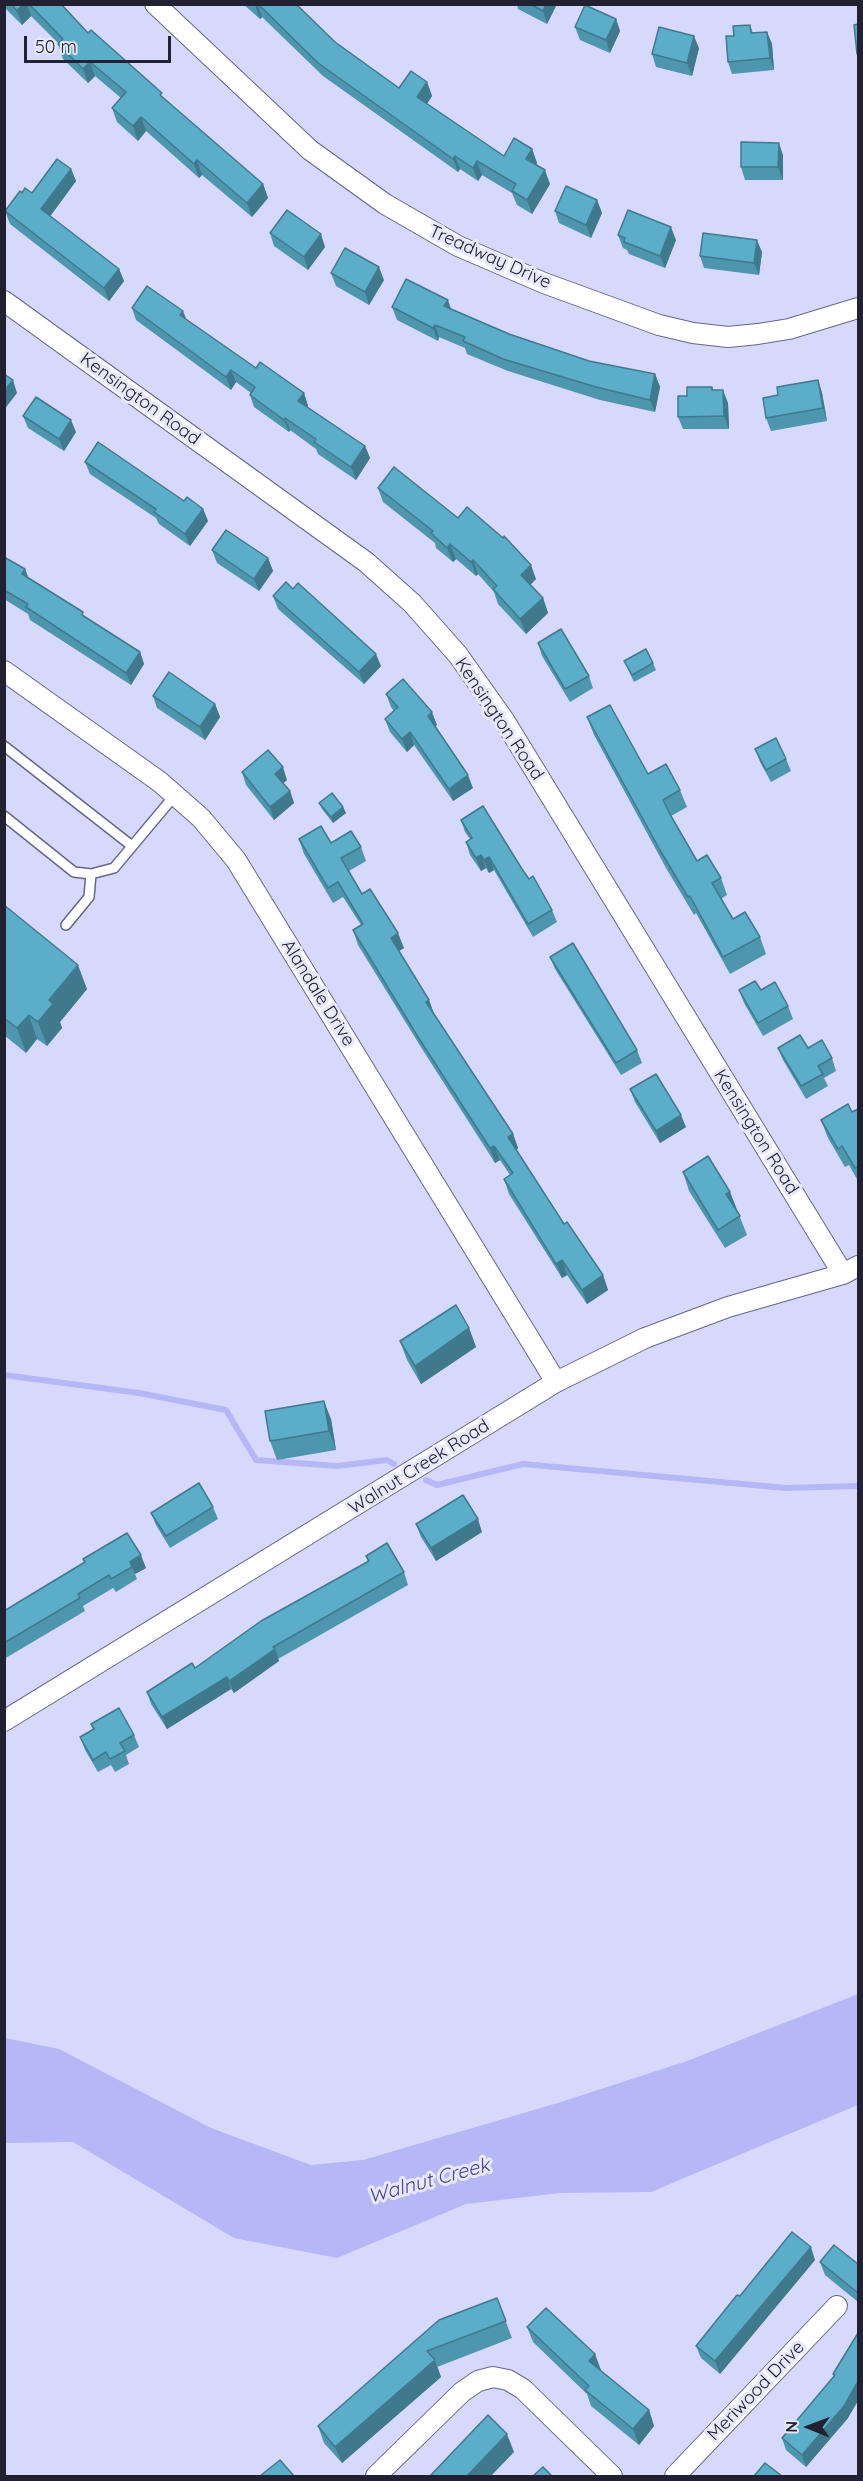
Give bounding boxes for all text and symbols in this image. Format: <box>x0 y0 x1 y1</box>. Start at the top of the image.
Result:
scale bar <box>27 24 174 62</box>
text: 50 m <box>35 35 77 58</box>
street label: Treadway Drive <box>426 220 554 294</box>
street label: Kensington Road <box>76 348 204 450</box>
street label: Kensington Road <box>450 654 548 784</box>
street label: Alandale Drive <box>277 936 359 1050</box>
street label: Kensington Road <box>709 1066 803 1198</box>
street label: Walnut Creek Road <box>345 1415 493 1519</box>
water label: Walnut Creek <box>366 2153 492 2209</box>
street label: Meriwood Drive <box>703 2337 809 2445</box>
north arrow <box>779 2397 839 2457</box>
text: N <box>781 2421 801 2433</box>

